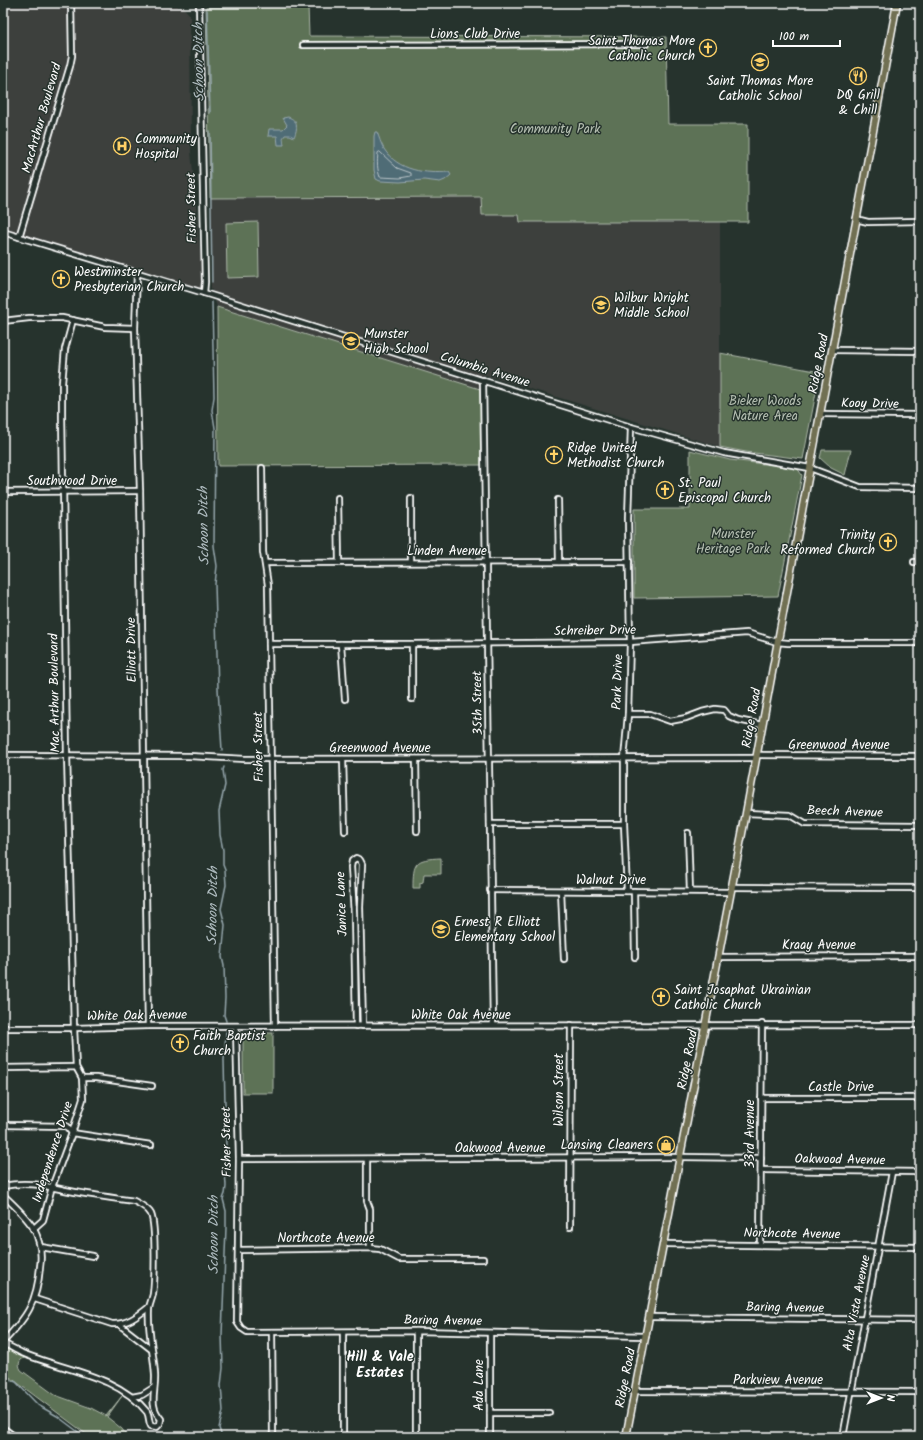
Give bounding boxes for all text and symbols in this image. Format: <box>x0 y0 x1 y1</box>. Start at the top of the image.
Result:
water label: Schoon Ditch <box>187 21 211 101</box>
scale bar <box>773 22 840 48</box>
street label: Lions Club Drive <box>430 24 520 45</box>
text: 100 m <box>779 27 810 46</box>
place label: Saint Thomas More Catholic Church <box>588 31 695 67</box>
church icon: Saint Thomas More Catholic Church <box>698 38 718 58</box>
school or university icon: Saint Thomas More Catholic School <box>750 52 770 72</box>
street label: MacArthur Boulevard <box>16 60 68 176</box>
restaurant icon: DQ Grill & Chill <box>848 66 868 86</box>
place label: Saint Thomas More Catholic School <box>707 71 813 107</box>
place label: DQ Grill & Chill <box>836 85 880 121</box>
park label: Community Park <box>510 119 601 140</box>
place label: Community Hospital <box>135 129 198 165</box>
hospital icon: Community Hospital <box>112 136 132 156</box>
street label: Fisher Street <box>181 171 203 244</box>
place label: Westminster Presbyterian Church <box>74 262 184 298</box>
church icon: Westminster Presbyterian Church <box>51 269 71 289</box>
place label: Wilbur Wright Middle School <box>614 288 690 324</box>
school or university icon: Wilbur Wright Middle School <box>591 295 611 315</box>
place label: Munster High School <box>364 324 429 360</box>
school or university icon: Munster High School <box>341 331 361 351</box>
street label: Ridge Road <box>803 332 835 396</box>
street label: Columbia Avenue <box>437 346 533 394</box>
park label: Bieker Woods Nature Area <box>729 391 802 427</box>
street label: Kooy Drive <box>841 393 899 415</box>
place label: Ridge United Methodist Church <box>567 438 664 474</box>
church icon: Ridge United Methodist Church <box>544 445 564 465</box>
street label: Southwood Drive <box>27 471 117 492</box>
place label: St. Paul Episcopal Church <box>678 473 771 509</box>
church icon: St. Paul Episcopal Church <box>655 480 675 500</box>
water label: Schoon Ditch <box>192 485 216 565</box>
park label: Munster Heritage Park <box>696 524 771 560</box>
place label: Trinity Reformed Church <box>781 525 876 561</box>
church icon: Trinity Reformed Church <box>878 532 898 552</box>
street label: Linden Avenue <box>407 541 487 562</box>
street label: Elliott Drive <box>121 617 143 683</box>
street label: Schreiber Drive <box>554 620 636 642</box>
street label: Mac Arthur Boulevard <box>43 633 67 753</box>
street label: Park Drive <box>607 654 629 710</box>
street label: 35th Street <box>467 670 489 735</box>
street label: Ridge Road <box>736 686 768 750</box>
street label: Fisher Street <box>248 710 270 783</box>
street label: Greenwood Avenue <box>788 735 890 756</box>
street label: Greenwood Avenue <box>329 738 431 759</box>
street label: Beech Avenue <box>807 800 884 824</box>
water label: Schoon Ditch <box>201 865 225 945</box>
street label: Walnut Drive <box>576 870 646 891</box>
street label: Janice Lane <box>330 871 354 937</box>
place label: Ernest R Elliott Elementary School <box>454 912 555 948</box>
school or university icon: Ernest R Elliott Elementary School <box>431 919 451 939</box>
street label: Kraay Avenue <box>782 935 856 956</box>
place label: Saint Josaphat Ukrainian Catholic Church <box>674 980 811 1016</box>
church icon: Saint Josaphat Ukrainian Catholic Church <box>651 987 671 1007</box>
street label: White Oak Avenue <box>87 1005 187 1027</box>
street label: White Oak Avenue <box>411 1005 511 1026</box>
place label: Faith Baptist Church <box>193 1026 266 1062</box>
street label: Ridge Road <box>672 1028 704 1092</box>
church icon: Faith Baptist Church <box>170 1033 190 1053</box>
street label: Wilson Street <box>549 1053 570 1126</box>
street label: Castle Drive <box>808 1077 874 1098</box>
street label: Independence Drive <box>27 1098 79 1205</box>
street label: 33rd Avenue <box>740 1099 761 1169</box>
street label: Fisher Street <box>216 1105 238 1178</box>
place label: Lansing Cleaners <box>560 1135 653 1156</box>
shop icon: Lansing Cleaners <box>656 1135 676 1155</box>
street label: Oakwood Avenue <box>455 1138 545 1159</box>
street label: Oakwood Avenue <box>794 1149 886 1171</box>
water label: Schoon Ditch <box>203 1194 225 1274</box>
street label: Northcote Avenue <box>743 1223 841 1245</box>
street label: Northcote Avenue <box>277 1228 375 1249</box>
street label: Alta Vista Avenue <box>837 1253 877 1353</box>
street label: Baring Avenue <box>746 1297 825 1319</box>
street label: Baring Avenue <box>404 1310 483 1332</box>
district label: Hill & Vale Estates <box>346 1346 414 1384</box>
street label: Ridge Road <box>610 1346 642 1410</box>
street label: Ada Lane <box>469 1359 490 1411</box>
street label: Parkview Avenue <box>733 1370 823 1391</box>
north arrow <box>861 1378 901 1418</box>
text: N <box>881 1395 899 1402</box>

